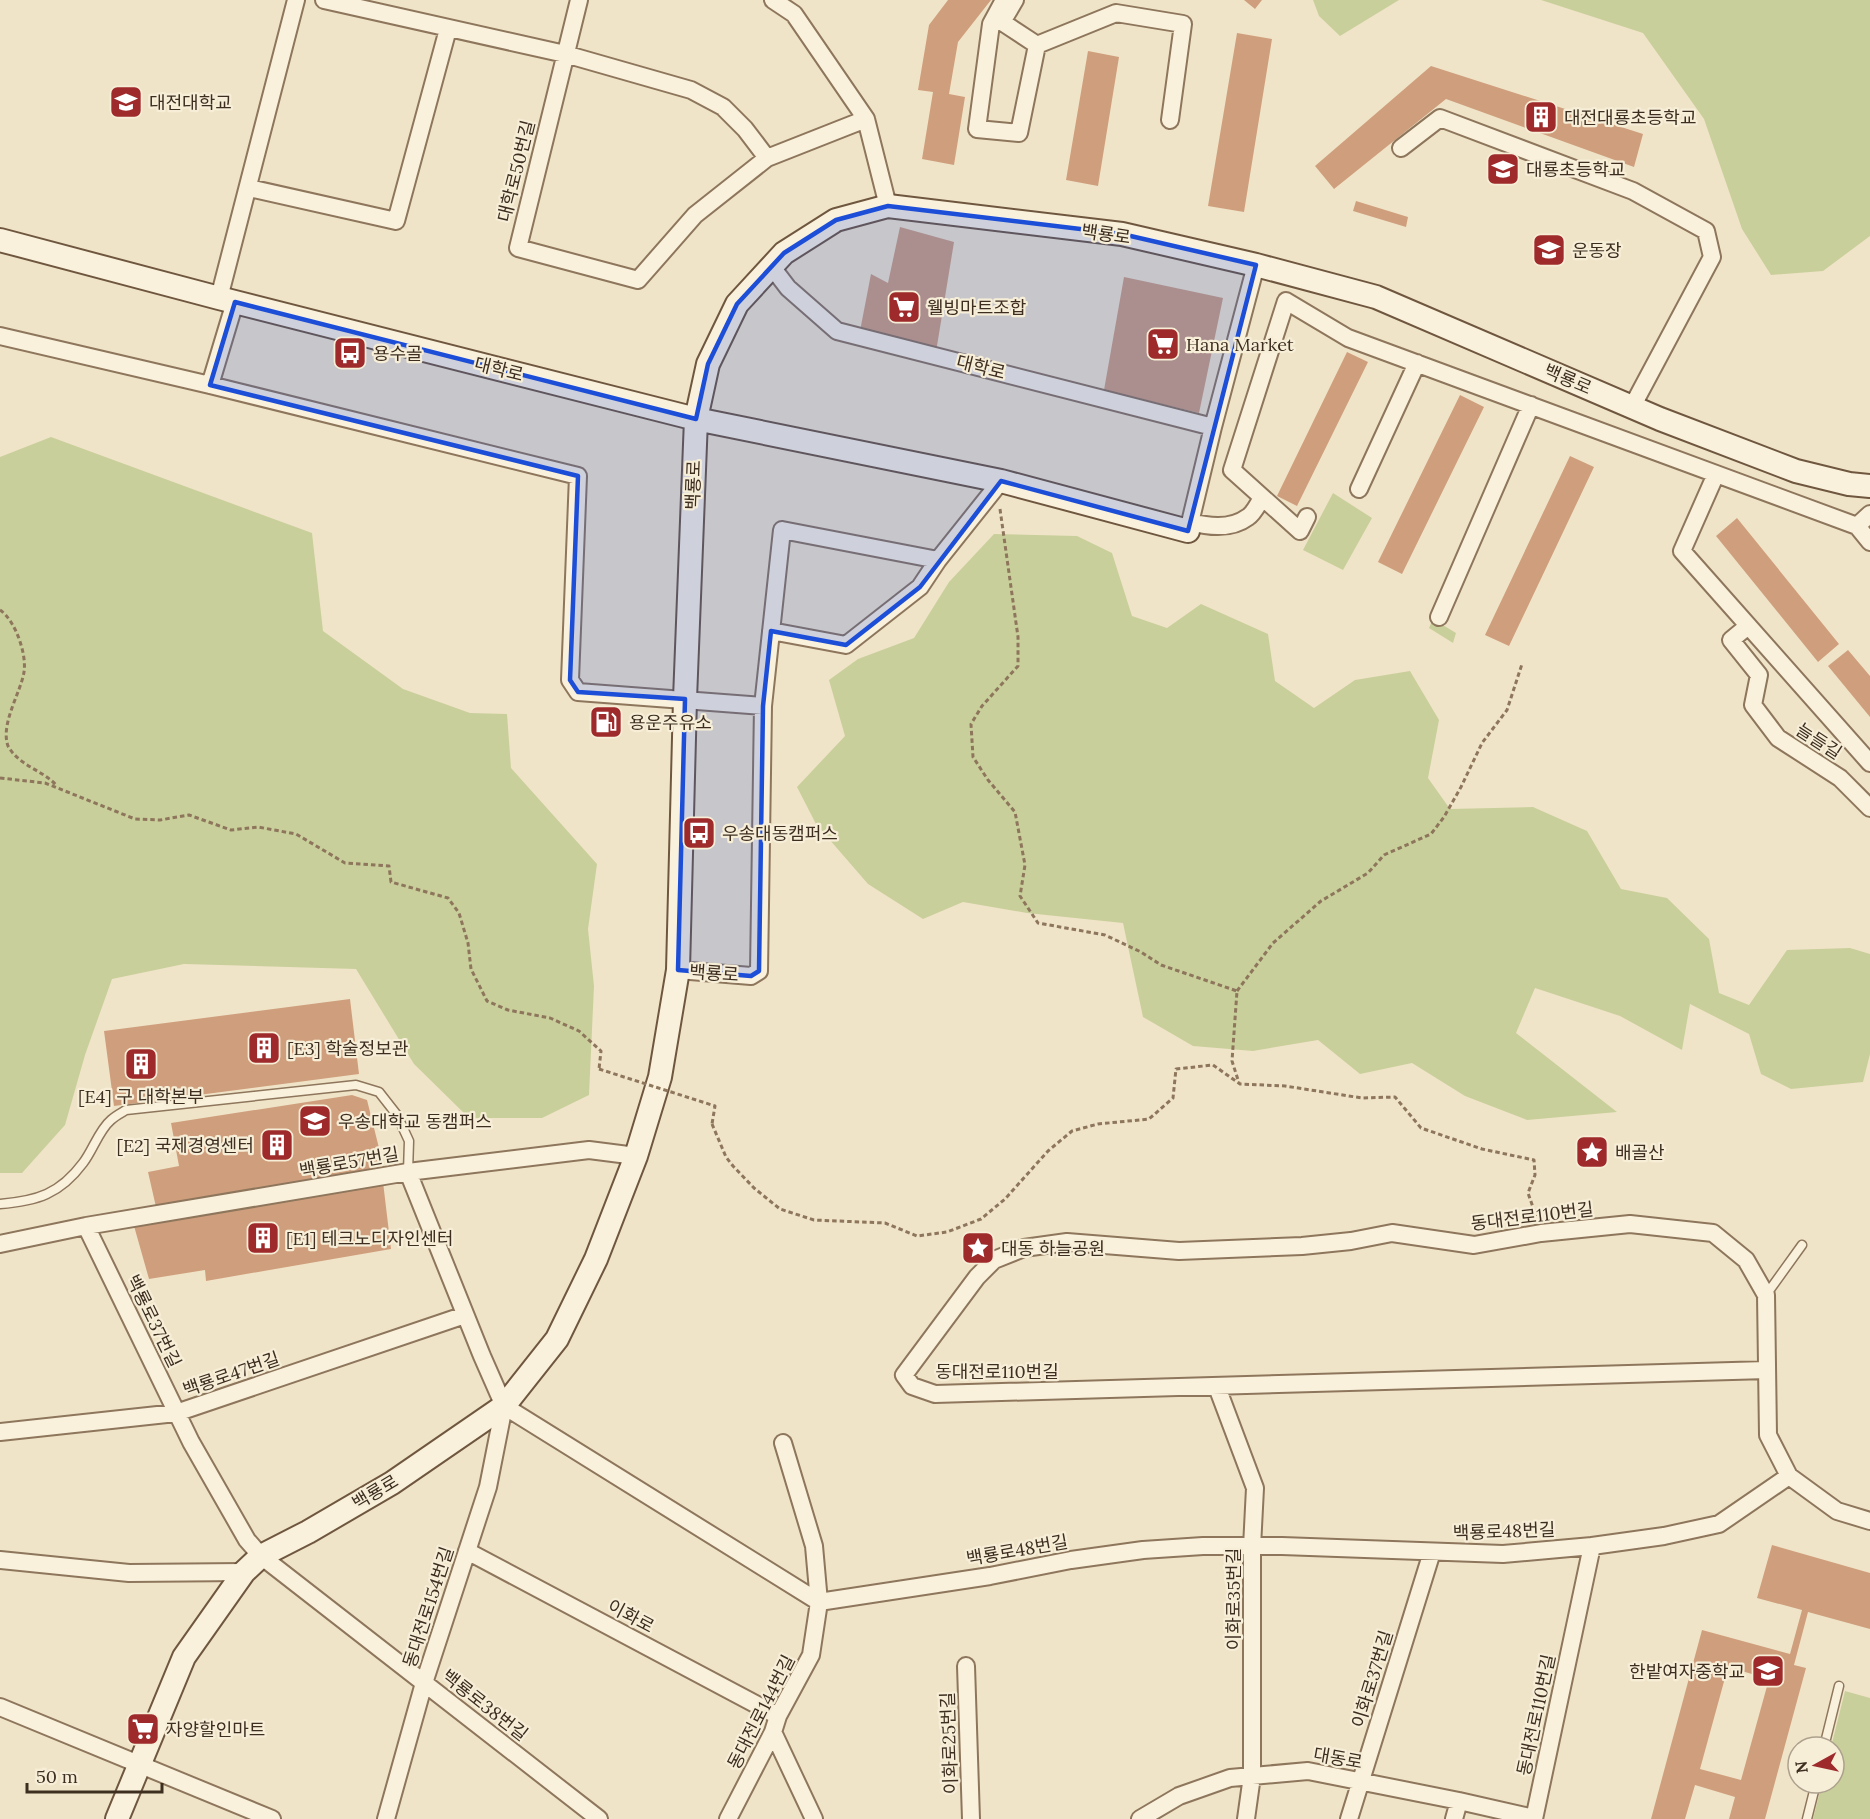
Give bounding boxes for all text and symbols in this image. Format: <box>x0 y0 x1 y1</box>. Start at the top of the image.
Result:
school or university icon: 대전대학교 <box>108 84 144 120</box>
place label: 대전대학교 <box>149 91 232 114</box>
building icon: 대전대룡초등학교 <box>1523 99 1559 135</box>
place label: 대전대룡초등학교 <box>1564 106 1696 129</box>
street label: 대학로50번길 <box>492 118 540 224</box>
school or university icon: 대룡초등학교 <box>1485 151 1521 187</box>
place label: 대룡초등학교 <box>1526 158 1625 181</box>
street label: 백룡로 <box>1080 219 1132 249</box>
school or university icon: 운동장 <box>1531 232 1567 268</box>
place label: 운동장 <box>1572 239 1622 262</box>
supermarket icon: 웰빙마트조합 <box>886 289 922 325</box>
place label: 웰빙마트조합 <box>927 296 1026 319</box>
supermarket icon: Hana Market <box>1145 326 1181 362</box>
place label: Hana Market <box>1186 333 1294 356</box>
bus stop icon: 용수골 <box>332 335 368 371</box>
place label: 용수골 <box>373 342 423 365</box>
street label: 대학로 <box>954 350 1008 384</box>
street label: 대학로 <box>472 352 526 386</box>
street label: 백룡로 <box>1541 359 1595 399</box>
street label: 백룡로 <box>681 460 705 510</box>
fuel station icon: 용운주유소 <box>588 704 624 740</box>
place label: 용운주유소 <box>629 711 712 734</box>
street label: 늘들길 <box>1792 718 1846 764</box>
bus stop icon: 우송대동캠퍼스 <box>681 815 717 851</box>
place label: 우송대동캠퍼스 <box>722 822 838 845</box>
street label: 백룡로 <box>688 960 740 986</box>
building icon: [E3] 학술정보관 <box>246 1030 282 1066</box>
place label: [E3] 학술정보관 <box>287 1037 409 1060</box>
building icon: [E4] 구 대학본부 <box>123 1046 159 1082</box>
place label: [E4] 구 대학본부 <box>78 1085 204 1108</box>
school or university icon: 우송대학교 동캠퍼스 <box>297 1103 333 1139</box>
place label: 우송대학교 동캠퍼스 <box>338 1110 492 1133</box>
building icon: [E2] 국제경영센터 <box>259 1127 295 1163</box>
place label: [E2] 국제경영센터 <box>116 1134 254 1157</box>
place icon: 배골산 <box>1574 1134 1610 1170</box>
place label: 배골산 <box>1615 1141 1665 1164</box>
street label: 백룡로57번길 <box>297 1142 401 1182</box>
street label: 동대전로110번길 <box>1469 1197 1595 1235</box>
building icon: [E1] 테크노디자인센터 <box>245 1220 281 1256</box>
place label: [E1] 테크노디자인센터 <box>286 1227 454 1250</box>
place icon: 대동 하늘공원 <box>960 1230 996 1266</box>
place label: 대동 하늘공원 <box>1001 1237 1105 1260</box>
street label: 백룡로37번길 <box>122 1271 186 1371</box>
street label: 백룡로47번길 <box>180 1347 282 1401</box>
street label: 동대전로110번길 <box>935 1360 1059 1383</box>
street label: 백룡로 <box>348 1469 402 1515</box>
street label: 백룡로48번길 <box>1452 1518 1556 1544</box>
street label: 백룡로48번길 <box>964 1530 1070 1570</box>
street label: 동대전로154번길 <box>398 1544 458 1670</box>
street label: 이화로35번길 <box>1222 1548 1245 1650</box>
street label: 이화로 <box>604 1594 658 1638</box>
street label: 이화로37번길 <box>1346 1627 1398 1731</box>
street label: 동대전로144번길 <box>722 1651 800 1773</box>
street label: 동대전로110번길 <box>1512 1652 1560 1778</box>
school or university icon: 한밭여자중학교 <box>1750 1653 1786 1689</box>
place label: 한밭여자중학교 <box>1629 1660 1745 1683</box>
street label: 백룡로38번길 <box>437 1664 533 1746</box>
street label: 이화로25번길 <box>936 1691 962 1795</box>
supermarket icon: 자양할인마트 <box>125 1711 161 1747</box>
place label: 자양할인마트 <box>166 1718 265 1741</box>
north arrow <box>1786 1735 1846 1795</box>
street label: 대동로 <box>1312 1742 1364 1774</box>
scale bar <box>27 1756 162 1794</box>
text: N <box>1790 1760 1812 1775</box>
text: 50 m <box>36 1765 78 1788</box>

